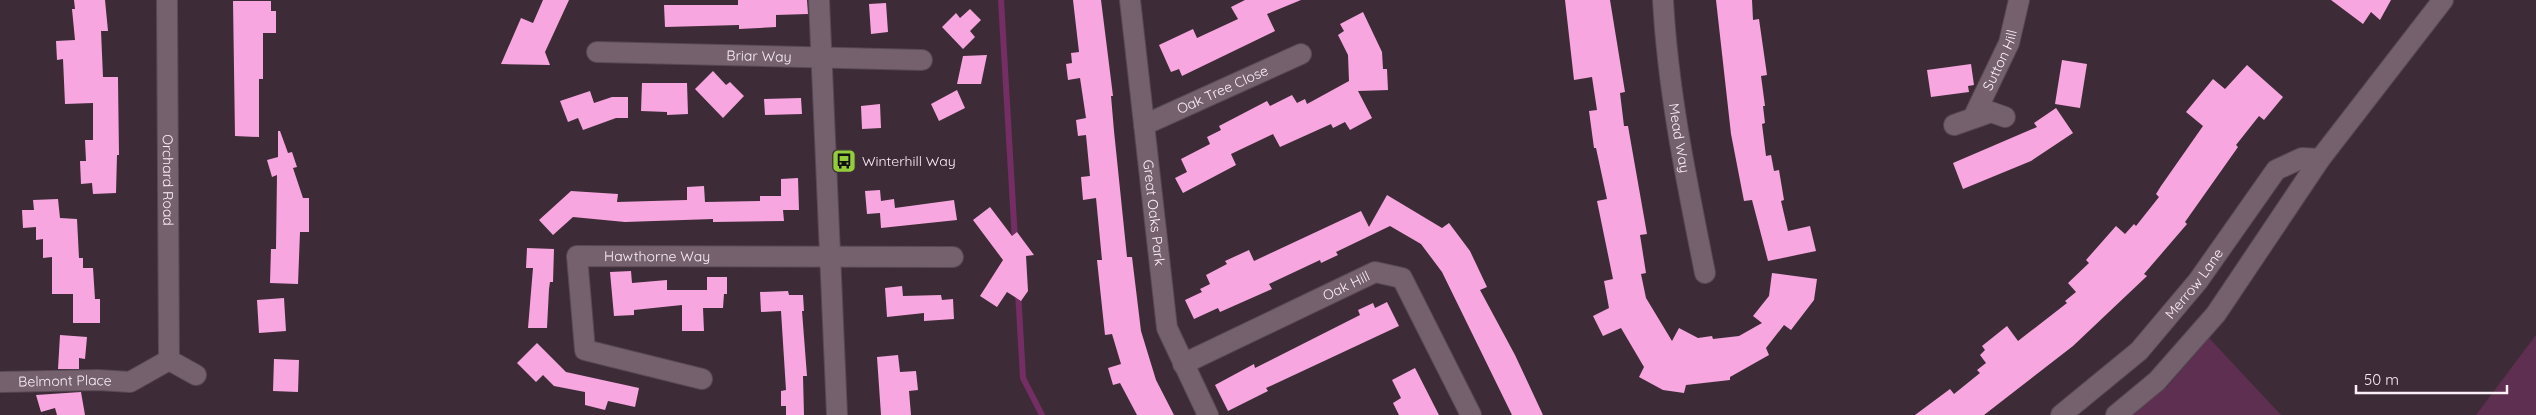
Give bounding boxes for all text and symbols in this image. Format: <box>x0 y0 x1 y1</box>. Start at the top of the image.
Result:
street label: Sutton Hill <box>1978 28 2021 94</box>
street label: Briar Way <box>726 46 792 66</box>
street label: Oak Tree Close <box>1174 61 1271 118</box>
street label: Mead Way <box>1665 102 1694 174</box>
street label: Orchard Road <box>159 134 177 226</box>
bus stop icon: Winterhill Way <box>831 148 857 174</box>
place label: Winterhill Way <box>862 152 956 170</box>
street label: Great Oaks Park <box>1139 159 1169 267</box>
street label: Merrow Lane <box>2161 245 2227 323</box>
street label: Hawthorne Way <box>604 247 710 265</box>
street label: Oak Hill <box>1320 267 1373 305</box>
scale bar <box>2356 362 2507 394</box>
text: 50 m <box>2364 370 2399 389</box>
street label: Belmont Place <box>18 371 112 391</box>

